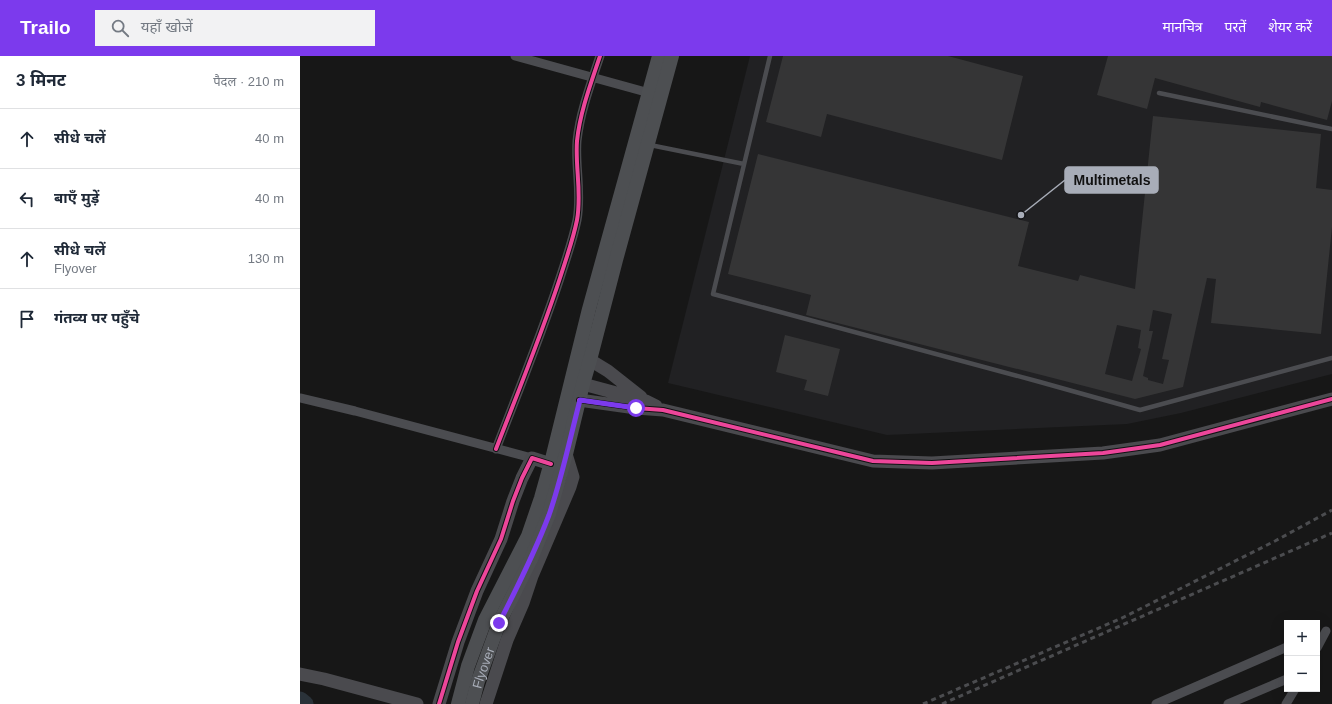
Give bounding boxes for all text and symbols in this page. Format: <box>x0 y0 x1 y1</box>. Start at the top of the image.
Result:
search box <box>95 10 375 46</box>
text: Trailo <box>20 17 71 38</box>
icon: search <box>109 17 131 39</box>
text: यहाँ खोजें <box>141 18 193 35</box>
text: मानचित्र <box>1163 19 1203 35</box>
text: परतें <box>1225 19 1246 35</box>
text: शेयर करें <box>1268 19 1312 35</box>
text: 3 मिनट <box>16 71 66 90</box>
text: पैदल · 210 m <box>213 74 284 89</box>
icon: ahead <box>16 128 38 150</box>
text: सीधे चलें <box>54 129 105 146</box>
text: 40 m <box>255 131 284 146</box>
callout: Multimetals <box>1065 167 1158 193</box>
text: Multimetals <box>1073 172 1151 188</box>
icon: left <box>16 188 38 210</box>
text: बाएँ मुड़ें <box>54 189 99 206</box>
text: 40 m <box>255 191 284 206</box>
text: सीधे चलें <box>54 241 105 258</box>
icon: ahead <box>16 248 38 270</box>
text: 130 m <box>248 251 284 266</box>
text: Flyover <box>54 261 97 276</box>
icon: arrive <box>16 308 38 330</box>
text: गंतव्य पर पहुँचे <box>54 309 139 326</box>
route start <box>627 399 645 417</box>
route end <box>490 614 508 632</box>
map controls <box>1284 620 1320 692</box>
button: + <box>1284 620 1320 656</box>
street label: Flyover <box>469 645 498 690</box>
button: − <box>1284 656 1320 692</box>

